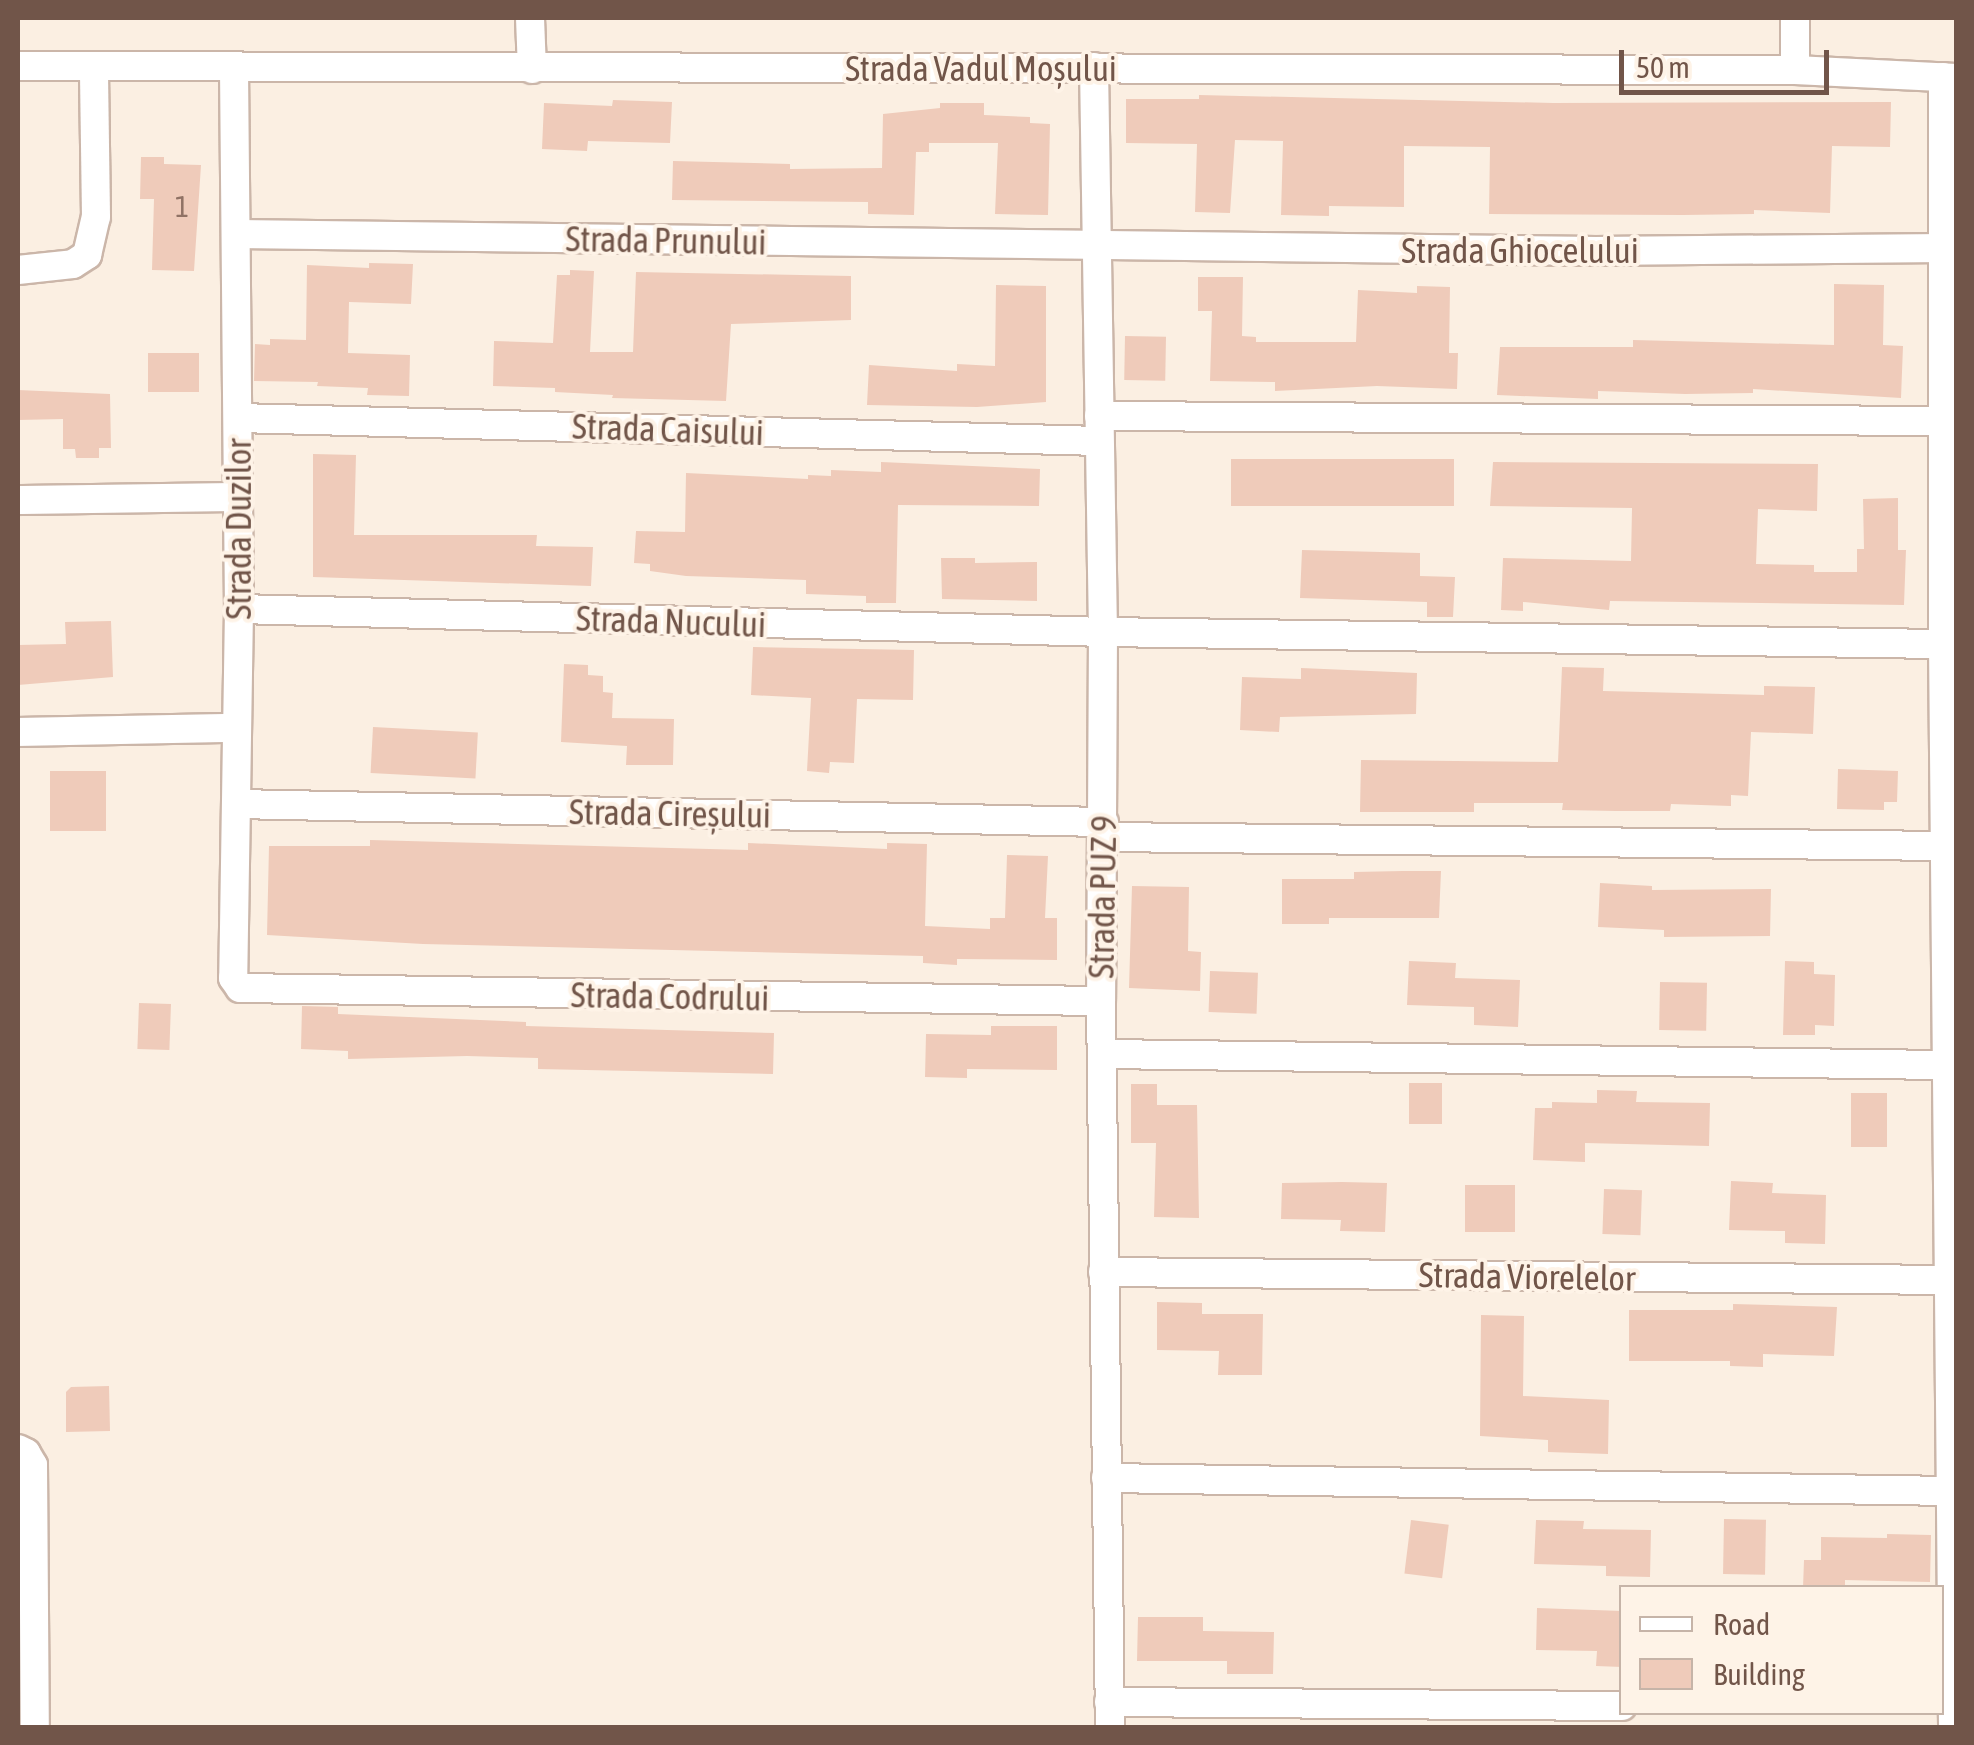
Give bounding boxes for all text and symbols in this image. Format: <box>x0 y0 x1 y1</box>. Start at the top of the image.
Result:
scale bar <box>1624 30 1834 92</box>
street label: Strada Vadul Moșului <box>845 47 1117 89</box>
text: 50 m <box>1636 50 1690 84</box>
house number: 1 <box>175 188 189 224</box>
street label: Strada Prunului <box>565 217 767 263</box>
street label: Strada Ghiocelului <box>1401 229 1639 271</box>
street label: Strada Caisului <box>571 405 765 453</box>
street label: Strada Duzilor <box>217 438 259 620</box>
street label: Strada Nucului <box>575 597 767 645</box>
street label: Strada Cireșului <box>569 790 771 836</box>
street label: Strada PUZ 9 <box>1080 815 1124 979</box>
street label: Strada Codrului <box>570 973 770 1019</box>
street label: Strada Viorelelor <box>1418 1253 1636 1299</box>
legend <box>1619 1585 1944 1715</box>
text: Road <box>1713 1607 1770 1641</box>
text: Building <box>1713 1657 1805 1691</box>

